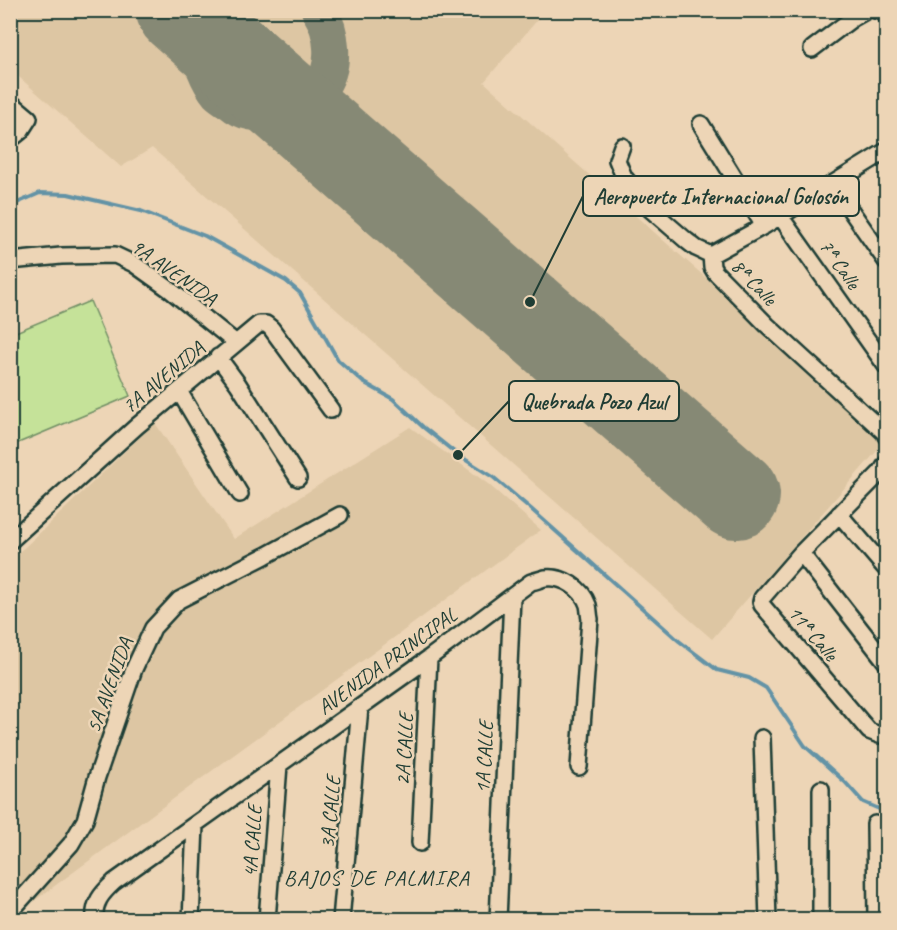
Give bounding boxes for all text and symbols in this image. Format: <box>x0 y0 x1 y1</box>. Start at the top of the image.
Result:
callout: Aeropuerto Internacional Golosón <box>583 176 859 216</box>
text: Aeropuerto Internacional Golosón <box>594 183 849 211</box>
street label: 9A AVENIDA <box>126 233 222 311</box>
street label: 7ª Calle <box>814 234 867 295</box>
street label: 8ª Calle <box>726 253 783 312</box>
street label: 7A AVENIDA <box>117 335 210 419</box>
callout: Quebrada Pozo Azul <box>509 381 679 421</box>
text: Quebrada Pozo Azul <box>521 388 671 416</box>
street label: 11ª Calle <box>782 600 844 667</box>
street label: AVENIDA PRINCIPAL <box>312 601 462 720</box>
street label: 5A AVENIDA <box>80 634 138 736</box>
street label: 2A CALLE <box>389 709 419 786</box>
street label: 1A CALLE <box>469 717 499 794</box>
street label: 3A CALLE <box>314 772 346 849</box>
street label: 4A CALLE <box>236 801 268 878</box>
district label: BAJOS DE PALMIRA <box>284 864 470 892</box>

